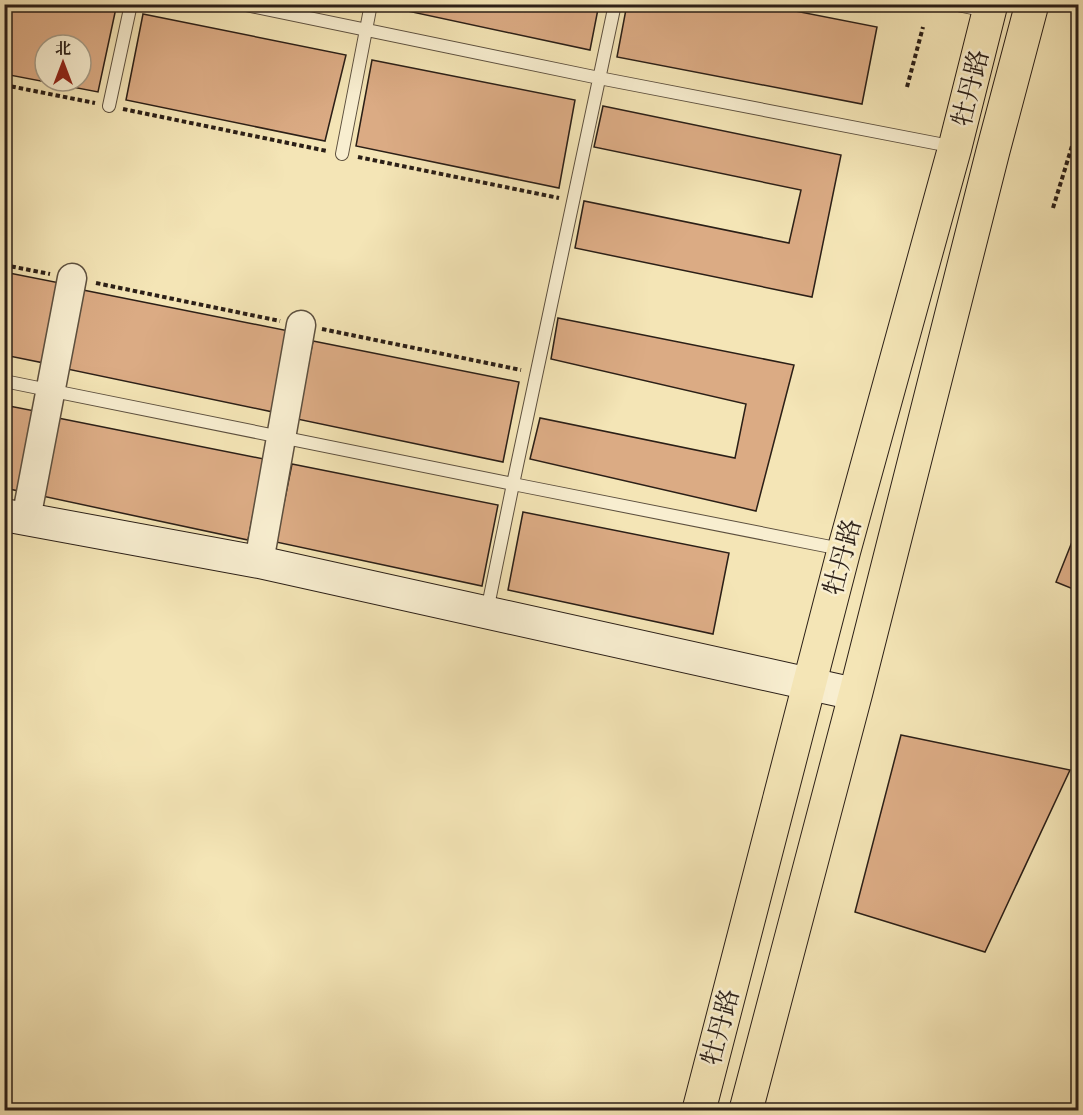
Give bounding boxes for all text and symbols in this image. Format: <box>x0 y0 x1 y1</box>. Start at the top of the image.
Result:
north arrow <box>33 33 93 93</box>
text: 北 <box>55 38 71 60</box>
street label: 牡丹路 <box>944 46 997 130</box>
street label: 牡丹路 <box>815 515 869 599</box>
street label: 牡丹路 <box>693 985 747 1069</box>

